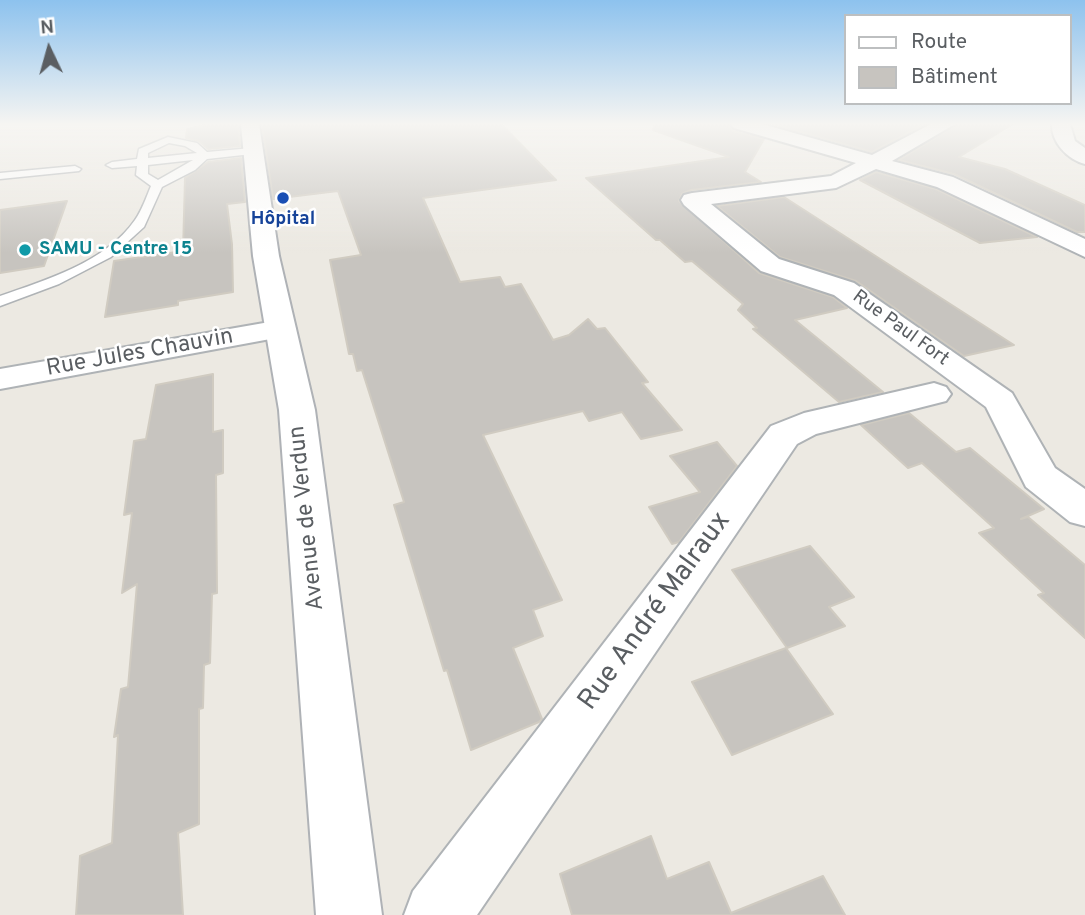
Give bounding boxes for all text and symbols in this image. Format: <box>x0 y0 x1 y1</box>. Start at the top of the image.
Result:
north arrow <box>14 14 84 84</box>
legend <box>844 14 1071 105</box>
text: N <box>39 16 55 41</box>
text: Route <box>911 29 967 56</box>
text: Bâtiment <box>911 64 998 91</box>
marker: Hôpital <box>275 190 291 206</box>
place label: Hôpital <box>251 209 315 231</box>
place label: SAMU - Centre 15 <box>39 239 192 261</box>
marker: SAMU - Centre 15 <box>17 242 33 258</box>
street label: Rue Paul Fort <box>847 286 953 372</box>
street label: Rue Jules Chauvin <box>44 324 236 384</box>
street label: Avenue de Verdun <box>285 424 331 612</box>
street label: Rue André Malraux <box>573 506 739 718</box>

